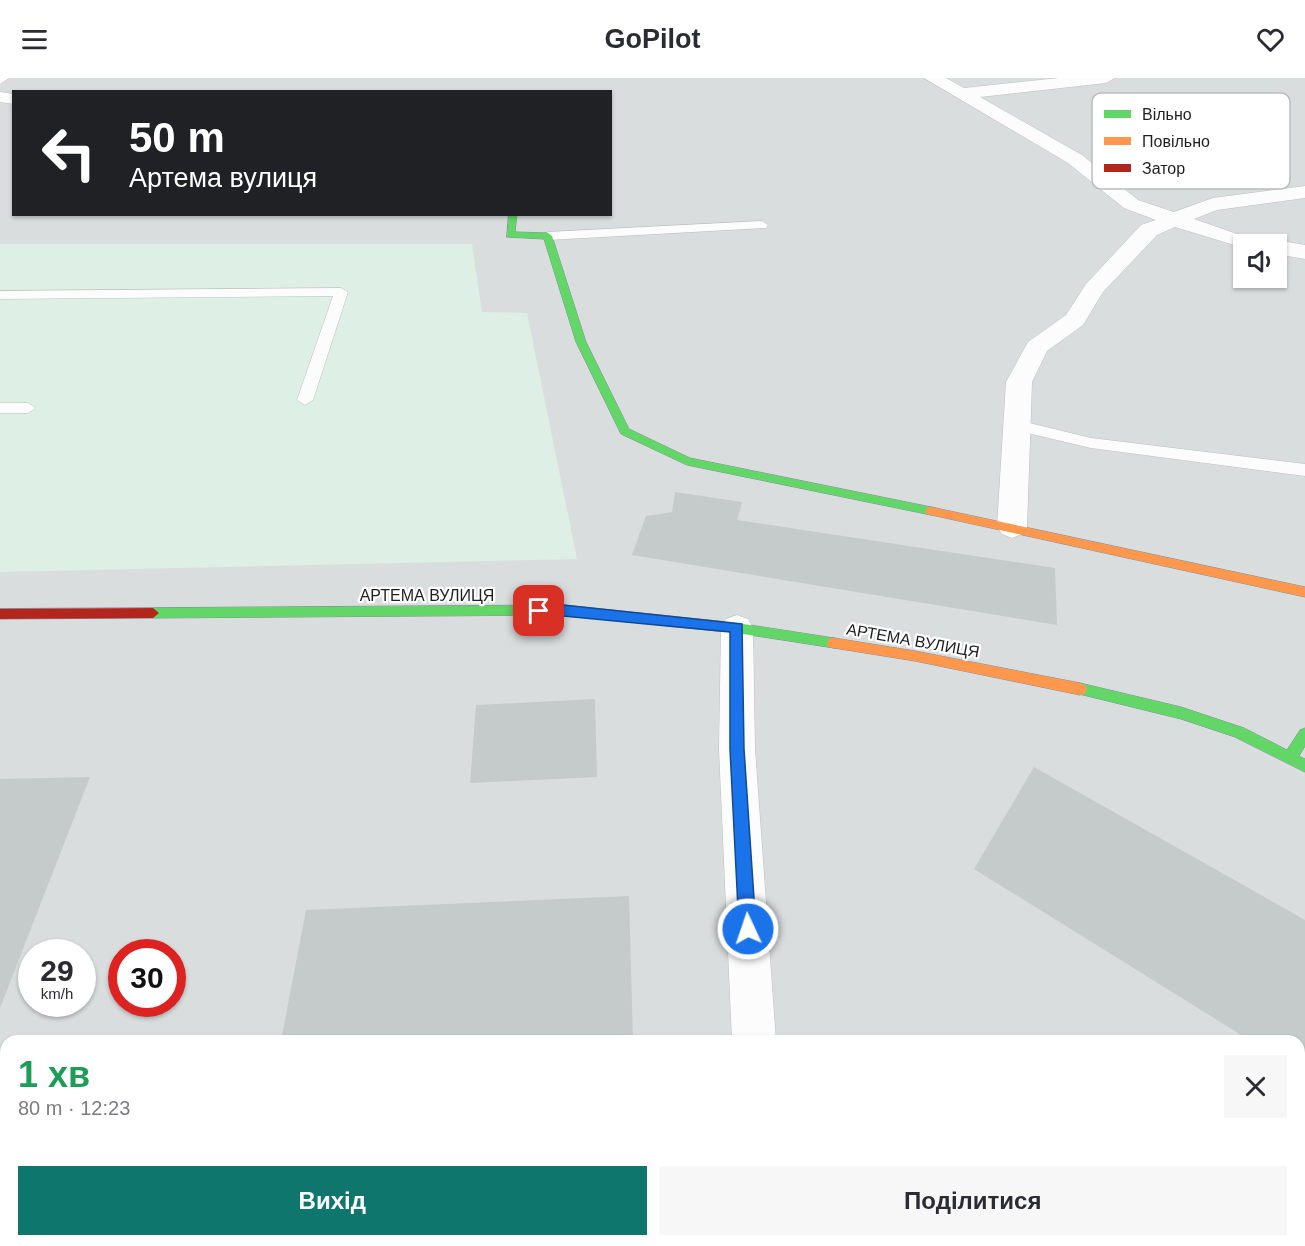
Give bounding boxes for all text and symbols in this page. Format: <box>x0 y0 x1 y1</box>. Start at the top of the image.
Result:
icon: menu <box>18 23 51 56</box>
icon: heart <box>1254 23 1287 56</box>
text: GoPilot <box>605 24 701 54</box>
legend <box>1092 93 1290 189</box>
text: Вільно <box>1142 106 1192 123</box>
icon: left <box>30 114 108 192</box>
text: 50 m <box>129 114 225 161</box>
text: Повільно <box>1142 133 1210 150</box>
text: Затор <box>1142 160 1185 177</box>
text: Артема вулиця <box>129 163 317 193</box>
map controls <box>1233 234 1287 288</box>
button: sound <box>1233 234 1287 288</box>
pin <box>513 585 564 636</box>
street label: АРТЕМА ВУЛИЦЯ <box>360 587 494 604</box>
icon: arrive <box>522 594 555 627</box>
street label: АРТЕМА ВУЛИЦЯ <box>845 620 981 661</box>
position arrow <box>716 897 780 961</box>
speed limit sign: 30 <box>108 939 186 1017</box>
text: 29 <box>40 954 74 987</box>
text: km/h <box>41 985 73 1002</box>
text: 1 хв <box>18 1054 90 1095</box>
button: close <box>1224 1055 1287 1118</box>
text: 80 m · 12:23 <box>18 1097 130 1119</box>
button: Вихід <box>18 1166 647 1235</box>
button: Поділитися <box>659 1166 1287 1235</box>

